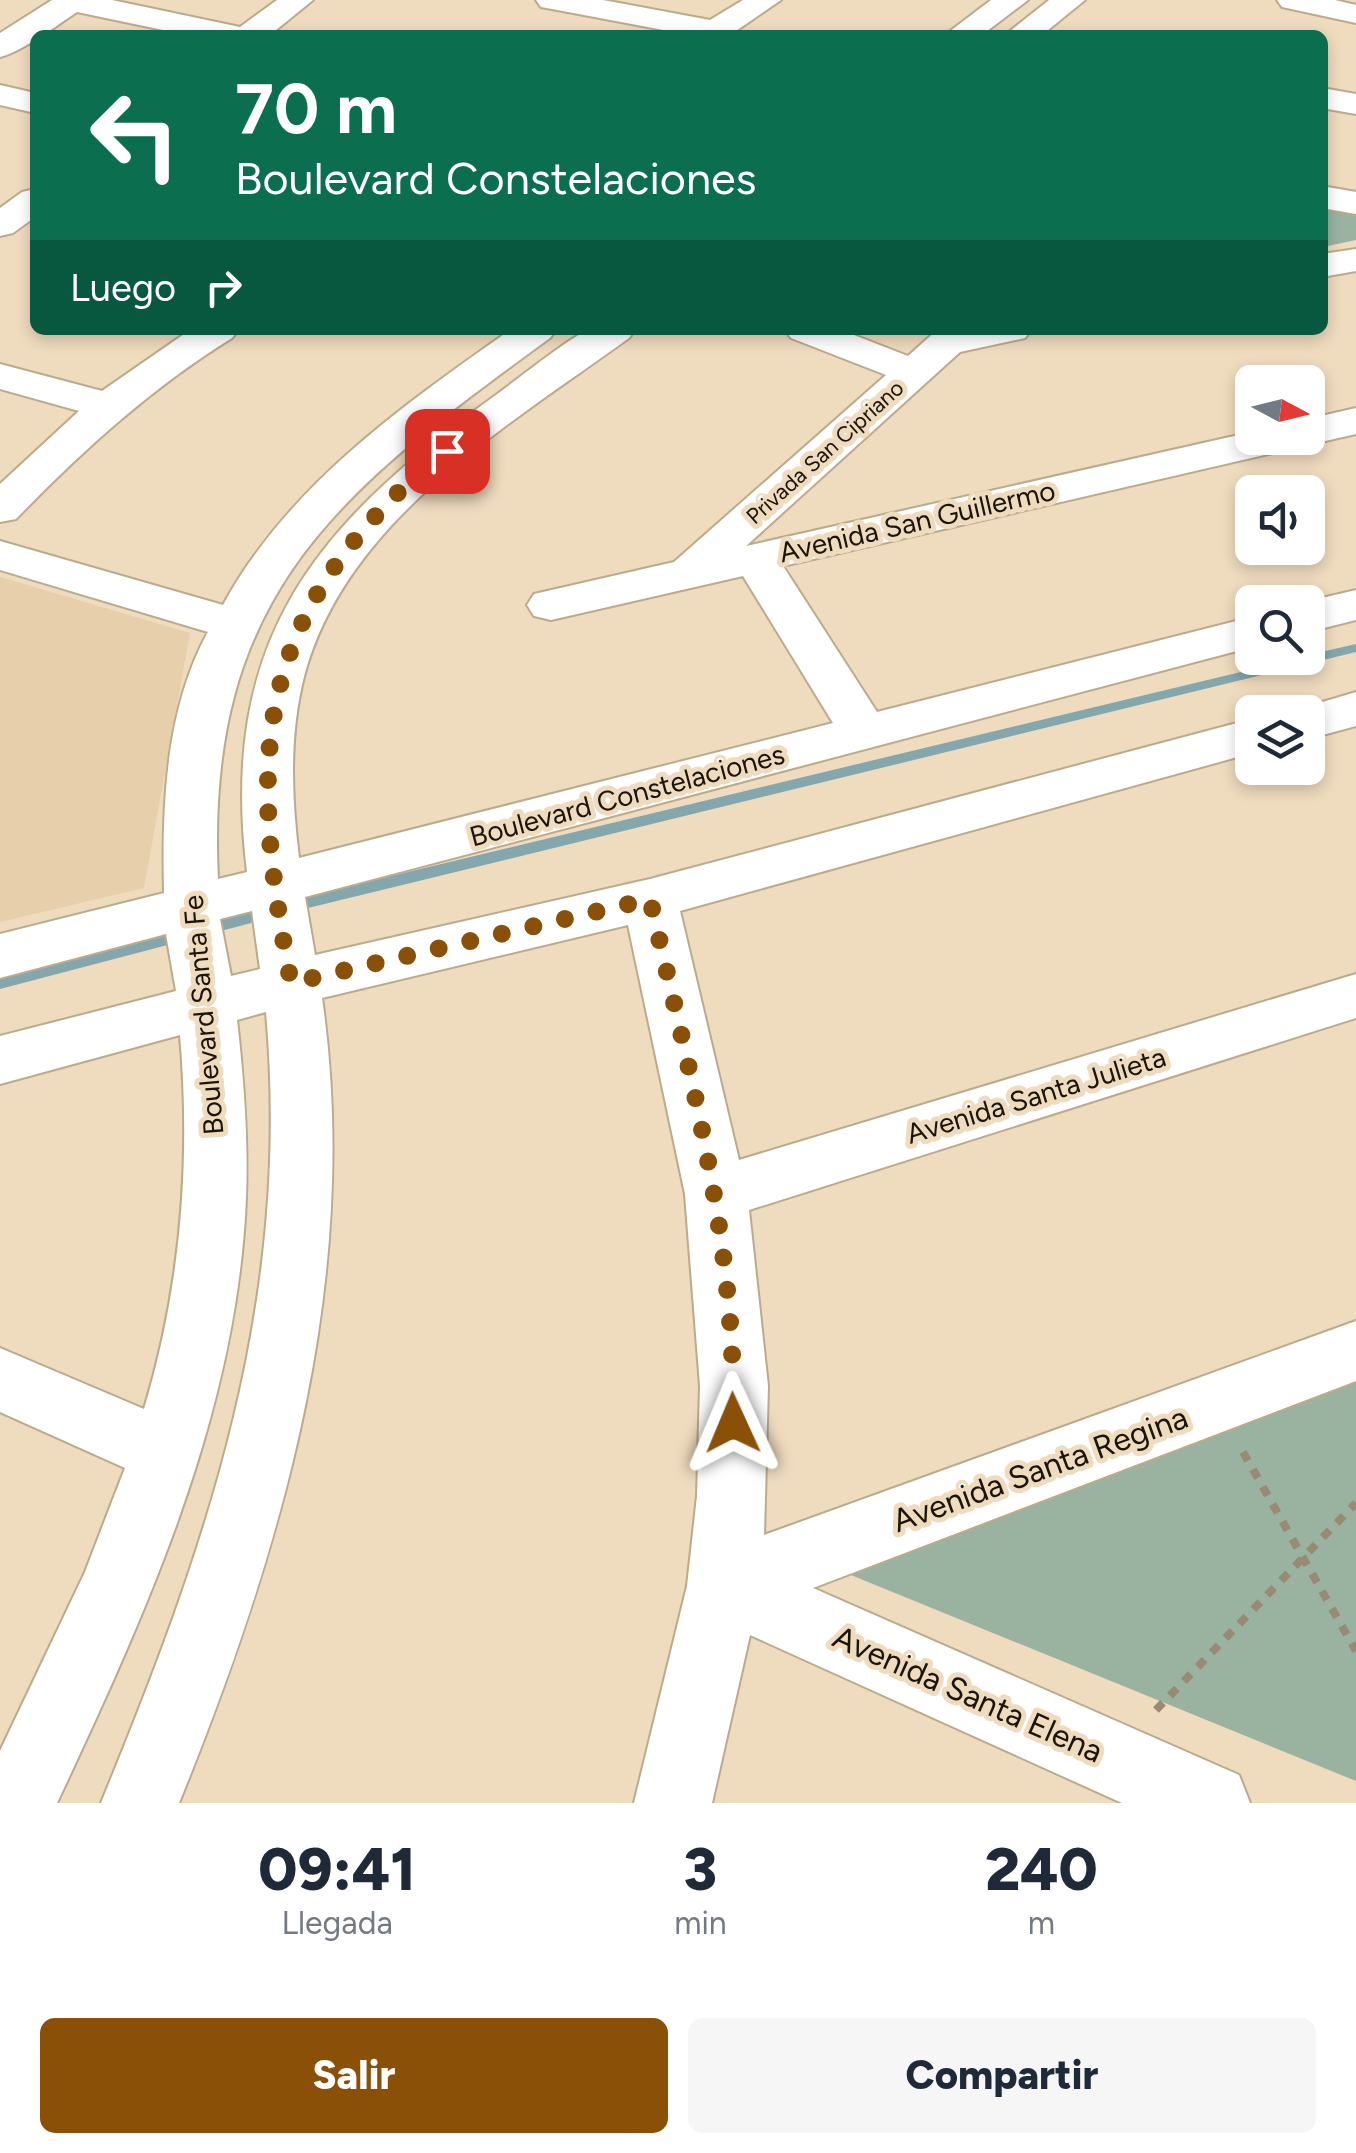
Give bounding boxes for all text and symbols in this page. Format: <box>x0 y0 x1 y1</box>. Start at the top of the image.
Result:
text: 70 m <box>235 66 397 151</box>
icon: left <box>70 70 200 200</box>
text: Boulevard Constelaciones <box>235 151 757 205</box>
icon: right <box>196 260 251 315</box>
text: Luego <box>70 265 176 311</box>
north arrow <box>1235 365 1325 455</box>
map controls <box>1235 365 1325 785</box>
street label: Privada San Cipriano <box>741 374 909 530</box>
pin <box>405 409 490 494</box>
icon: arrive <box>420 424 475 479</box>
street label: Avenida San Guillermo <box>776 473 1058 569</box>
button: sound <box>1235 475 1325 565</box>
button: search <box>1235 585 1325 675</box>
button: layers <box>1235 695 1325 785</box>
street label: Boulevard Constelaciones <box>466 737 788 853</box>
street label: Boulevard Santa Fe <box>176 894 230 1136</box>
street label: Avenida Santa Julieta <box>902 1039 1170 1151</box>
position arrow <box>681 1371 785 1475</box>
street label: Avenida Santa Regina <box>887 1398 1193 1540</box>
street label: Avenida Santa Elena <box>827 1617 1109 1771</box>
text: 09:41 <box>258 1833 416 1905</box>
text: 3 <box>684 1833 717 1905</box>
text: 240 <box>985 1833 1098 1905</box>
text: Llegada <box>281 1904 393 1942</box>
text: min <box>674 1904 727 1942</box>
text: m <box>1028 1904 1055 1942</box>
button: Salir <box>40 2018 668 2133</box>
button: Compartir <box>688 2018 1316 2133</box>

